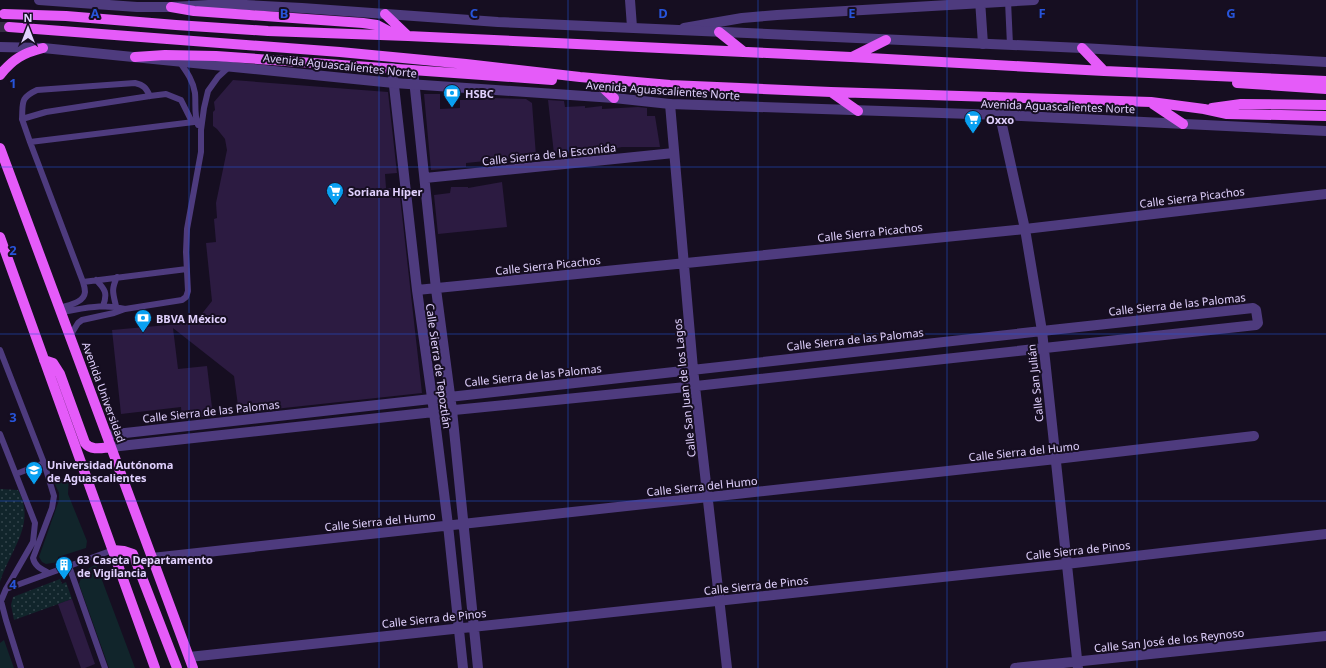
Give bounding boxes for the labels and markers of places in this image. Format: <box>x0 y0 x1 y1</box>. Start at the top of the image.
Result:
bank icon: HSBC <box>442 83 462 108</box>
place label: HSBC <box>465 86 494 101</box>
supermarket icon: Oxxo <box>963 109 983 134</box>
place label: Oxxo <box>986 112 1014 127</box>
supermarket icon: Soriana Híper <box>325 181 345 206</box>
place label: Soriana Híper <box>348 184 423 199</box>
bank icon: BBVA México <box>133 308 153 333</box>
place label: BBVA México <box>156 311 227 326</box>
place label: Universidad Autónoma de Aguascalientes <box>47 457 173 485</box>
school or university icon: Universidad Autónoma de Aguascalientes <box>24 460 44 485</box>
place label: 63 Caseta Departamento de Vigilancia <box>77 552 213 580</box>
building icon: 63 Caseta Departamento de Vigilancia <box>54 555 74 580</box>

